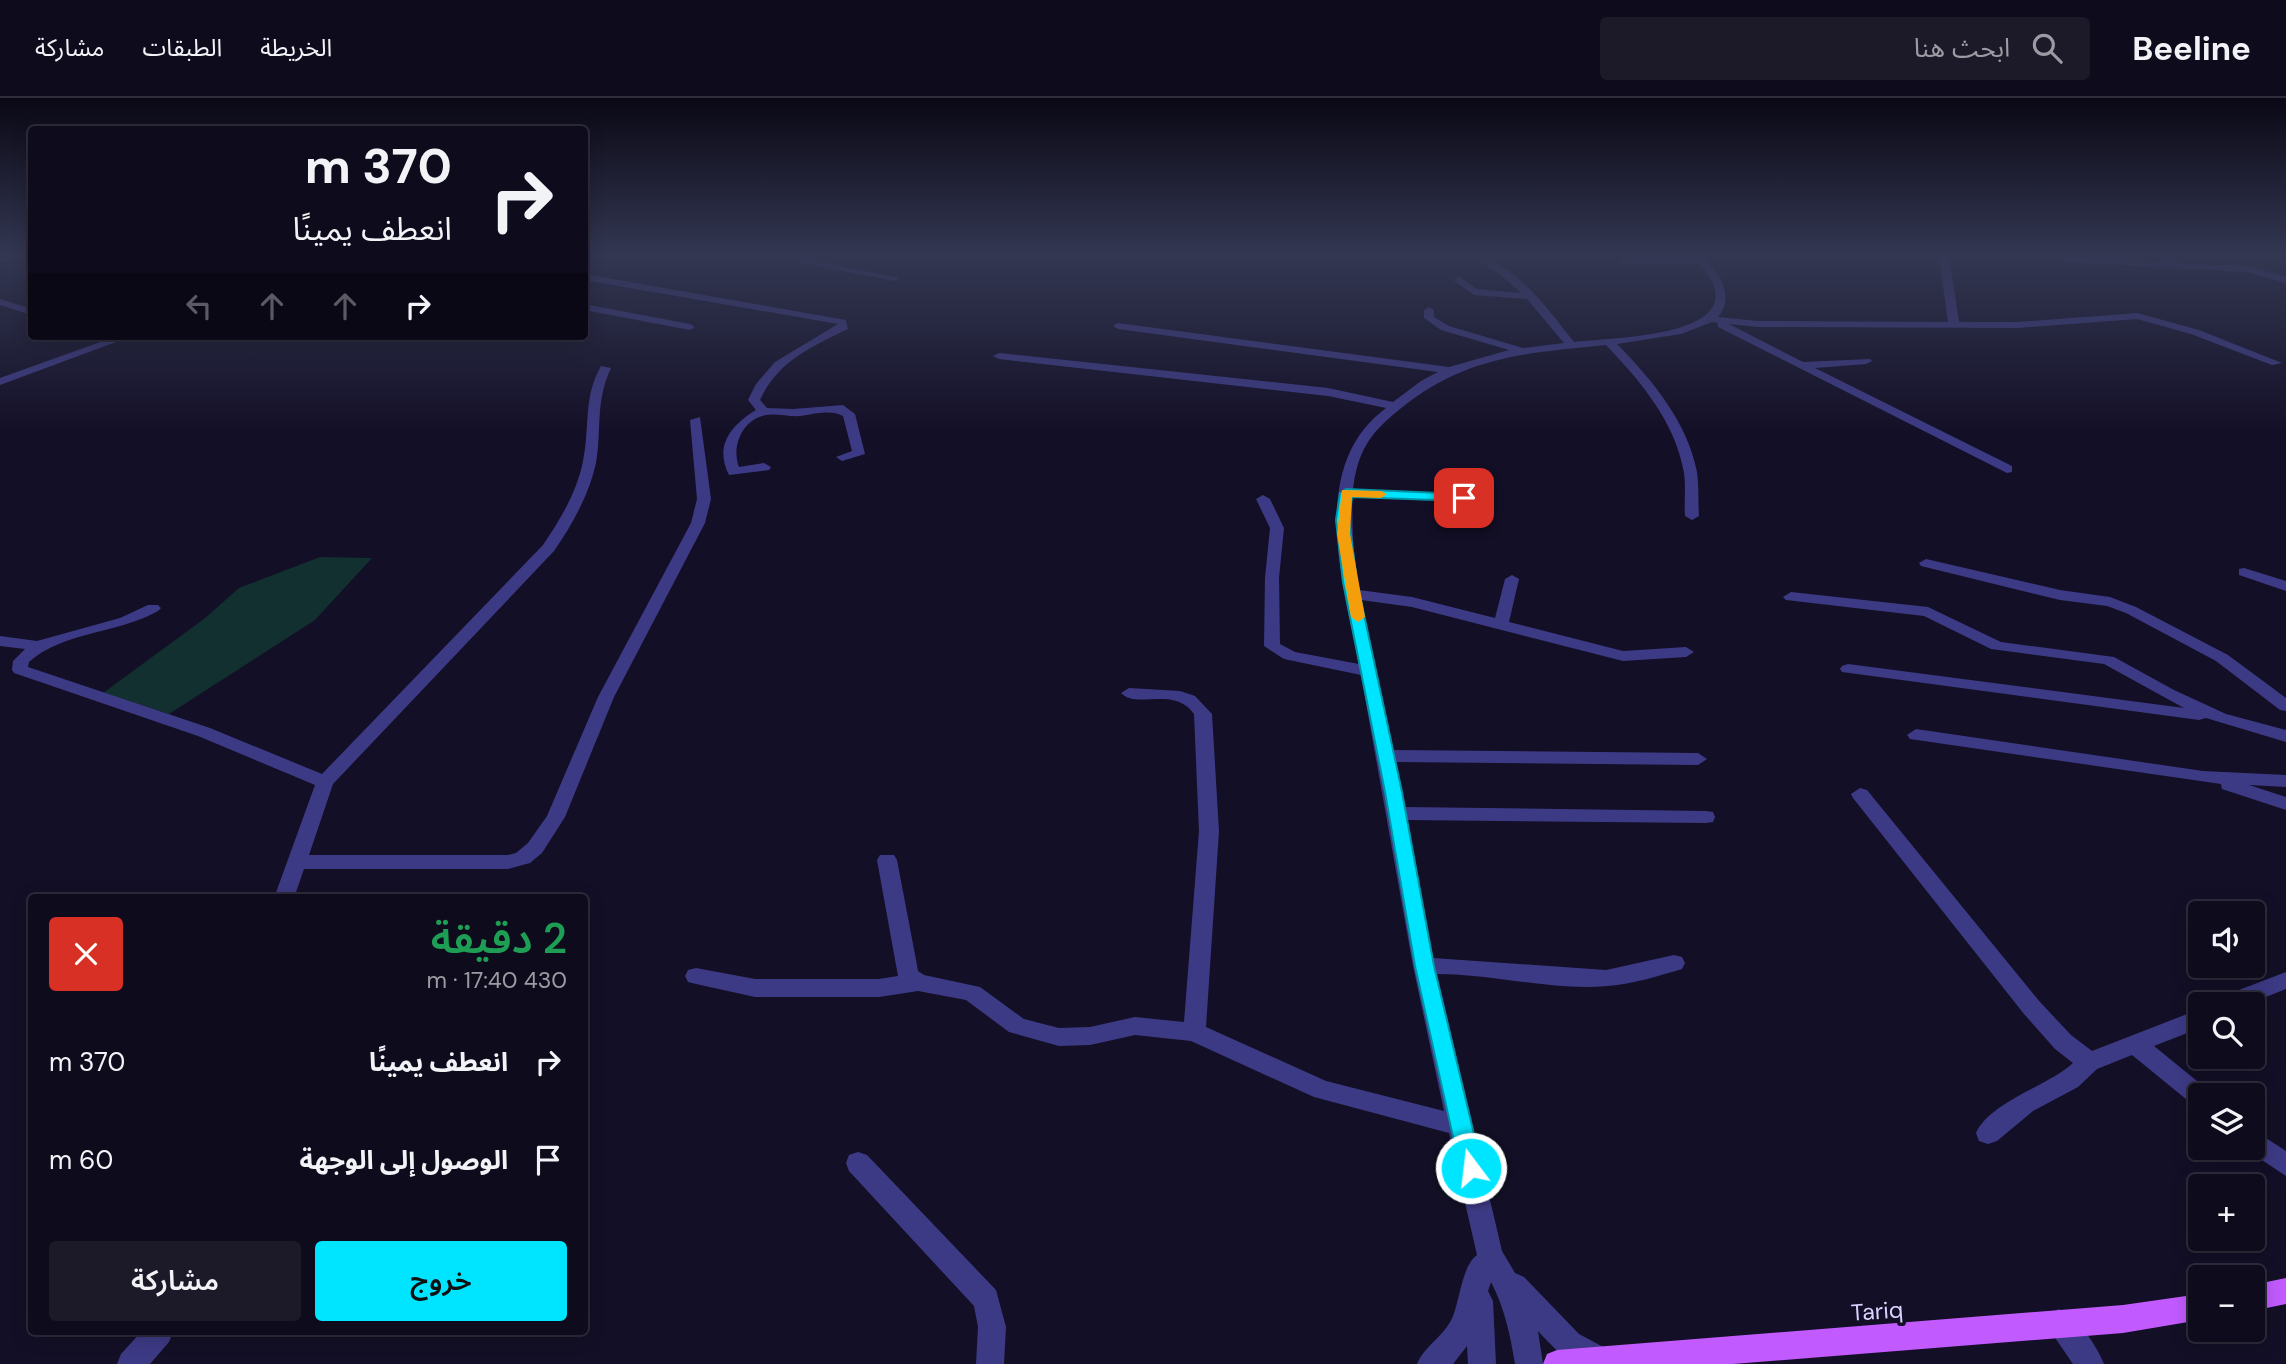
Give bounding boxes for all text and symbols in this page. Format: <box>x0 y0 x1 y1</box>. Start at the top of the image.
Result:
search box <box>1600 17 2090 80</box>
text: Beeline <box>2132 27 2251 70</box>
icon: search <box>2028 29 2066 67</box>
text: ابحث هنا <box>1914 31 2010 65</box>
text: مشاركة <box>35 32 104 63</box>
text: الطبقات <box>142 32 222 63</box>
text: الخريطة <box>260 32 332 63</box>
text: 370 m <box>305 134 452 198</box>
icon: right <box>476 154 567 245</box>
text: انعطف يمينًا <box>292 208 452 250</box>
icon: left <box>180 287 218 325</box>
icon: ahead <box>253 287 291 325</box>
icon: ahead <box>326 287 364 325</box>
icon: right <box>399 287 437 325</box>
pin <box>1434 468 1494 528</box>
icon: arrive <box>1445 479 1483 517</box>
map controls <box>2188 901 2265 1342</box>
button: sound <box>2188 901 2265 978</box>
text: 2 دقيقة <box>431 911 567 966</box>
button: close <box>49 917 123 991</box>
text: 430 m · 17:40 <box>426 965 567 995</box>
button: search <box>2188 992 2265 1069</box>
icon: right <box>529 1043 567 1081</box>
text: 370 m <box>49 1045 125 1079</box>
text: انعطف يمينًا <box>369 1045 508 1079</box>
button: layers <box>2188 1083 2265 1160</box>
position arrow <box>1434 1131 1508 1205</box>
icon: arrive <box>529 1141 567 1179</box>
text: 60 m <box>49 1143 113 1177</box>
text: الوصول إلى الوجهة <box>299 1143 508 1177</box>
button: + <box>2188 1174 2265 1251</box>
button: مشاركة <box>49 1241 301 1321</box>
button: خروج <box>315 1241 567 1321</box>
button: − <box>2188 1265 2265 1342</box>
street label: Tariq <box>1850 1294 1904 1328</box>

